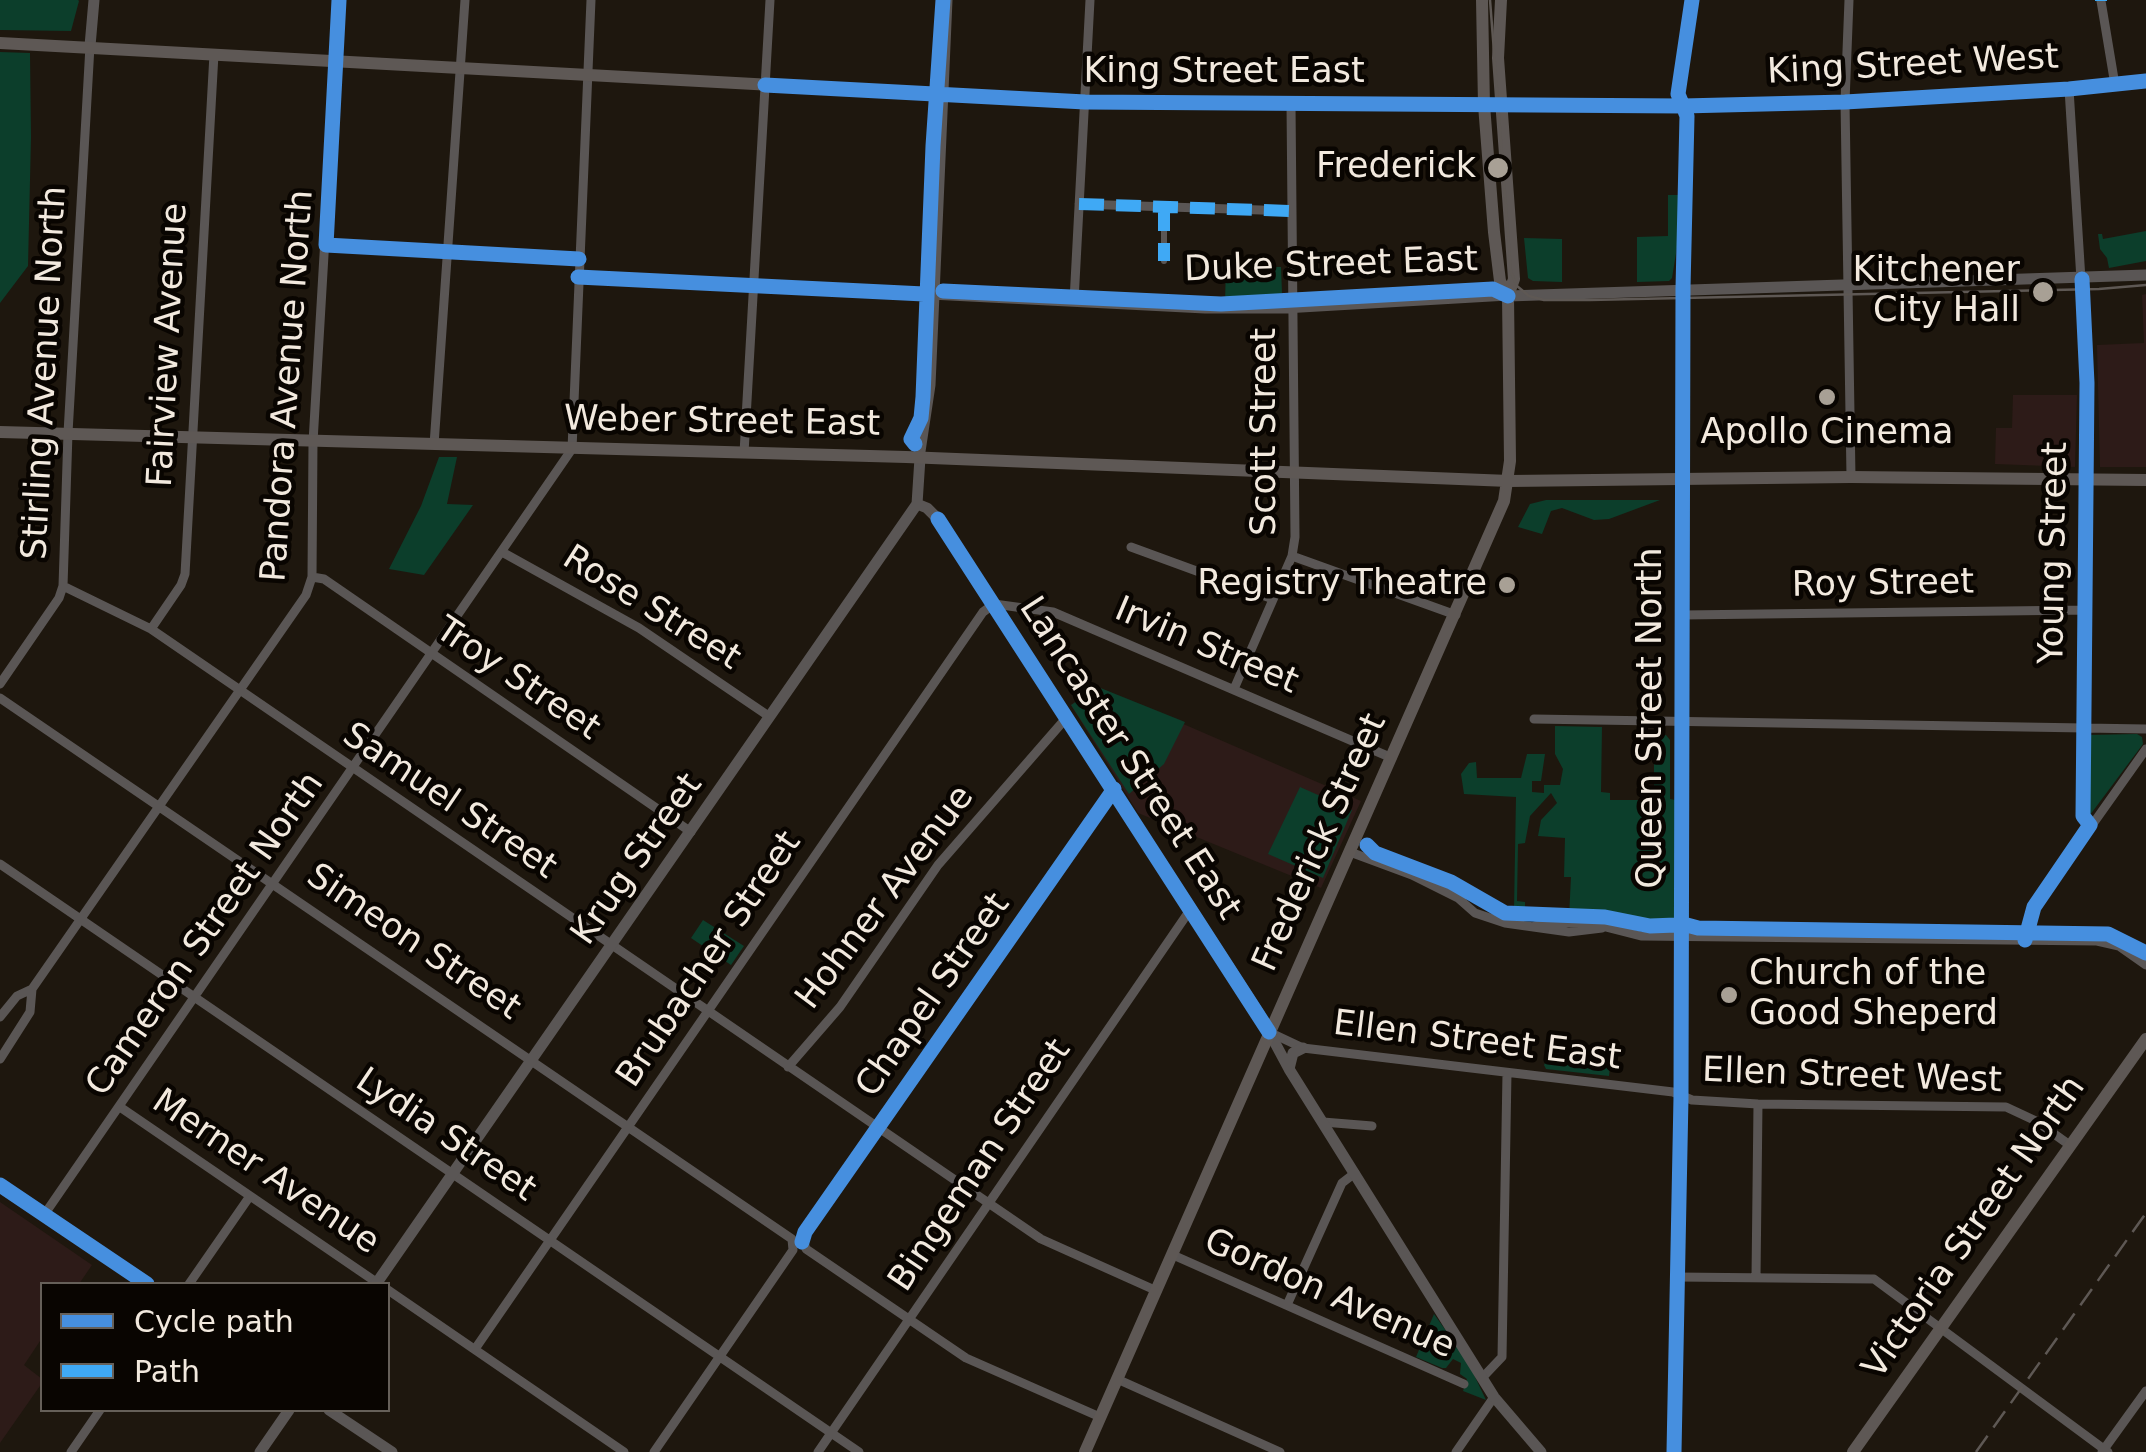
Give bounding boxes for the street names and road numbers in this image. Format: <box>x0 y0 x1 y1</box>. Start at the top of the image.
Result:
street label: King Street West <box>1766 37 2060 95</box>
street label: King Street East <box>1083 52 1365 94</box>
street label: Stirling Avenue North <box>15 185 77 561</box>
street label: Pandora Avenue North <box>254 189 324 583</box>
street label: Fairview Avenue <box>141 202 197 488</box>
street label: Duke Street East <box>1183 240 1479 292</box>
street label: Scott Street <box>1245 328 1287 536</box>
street label: Weber Street East <box>563 399 881 447</box>
street label: Young Street <box>2032 442 2078 664</box>
street label: Rose Street <box>554 538 748 680</box>
street label: Queen Street North <box>1631 547 1673 889</box>
street label: Roy Street <box>1791 562 1975 608</box>
street label: Lancaster Street East <box>1009 590 1249 928</box>
street label: Irvin Street <box>1108 590 1304 704</box>
street label: Troy Street <box>427 610 607 750</box>
street label: Frederick Street <box>1245 708 1397 978</box>
street label: Samuel Street <box>334 715 564 889</box>
street label: Cameron Street North <box>78 765 334 1105</box>
street label: Krug Street <box>564 766 712 954</box>
street label: Hohner Avenue <box>788 778 984 1018</box>
street label: Brubacher Street <box>609 824 811 1096</box>
street label: Simeon Street <box>298 856 528 1030</box>
street label: Chapel Street <box>848 886 1020 1106</box>
street label: Ellen Street East <box>1331 1004 1623 1080</box>
street label: Bingeman Street <box>881 1032 1081 1300</box>
street label: Ellen Street West <box>1701 1051 2003 1103</box>
street label: Lydia Street <box>347 1060 543 1212</box>
street label: Victoria Street North <box>1855 1069 2095 1387</box>
street label: Merner Avenue <box>144 1082 386 1264</box>
street label: Gordon Avenue <box>1197 1221 1461 1369</box>

